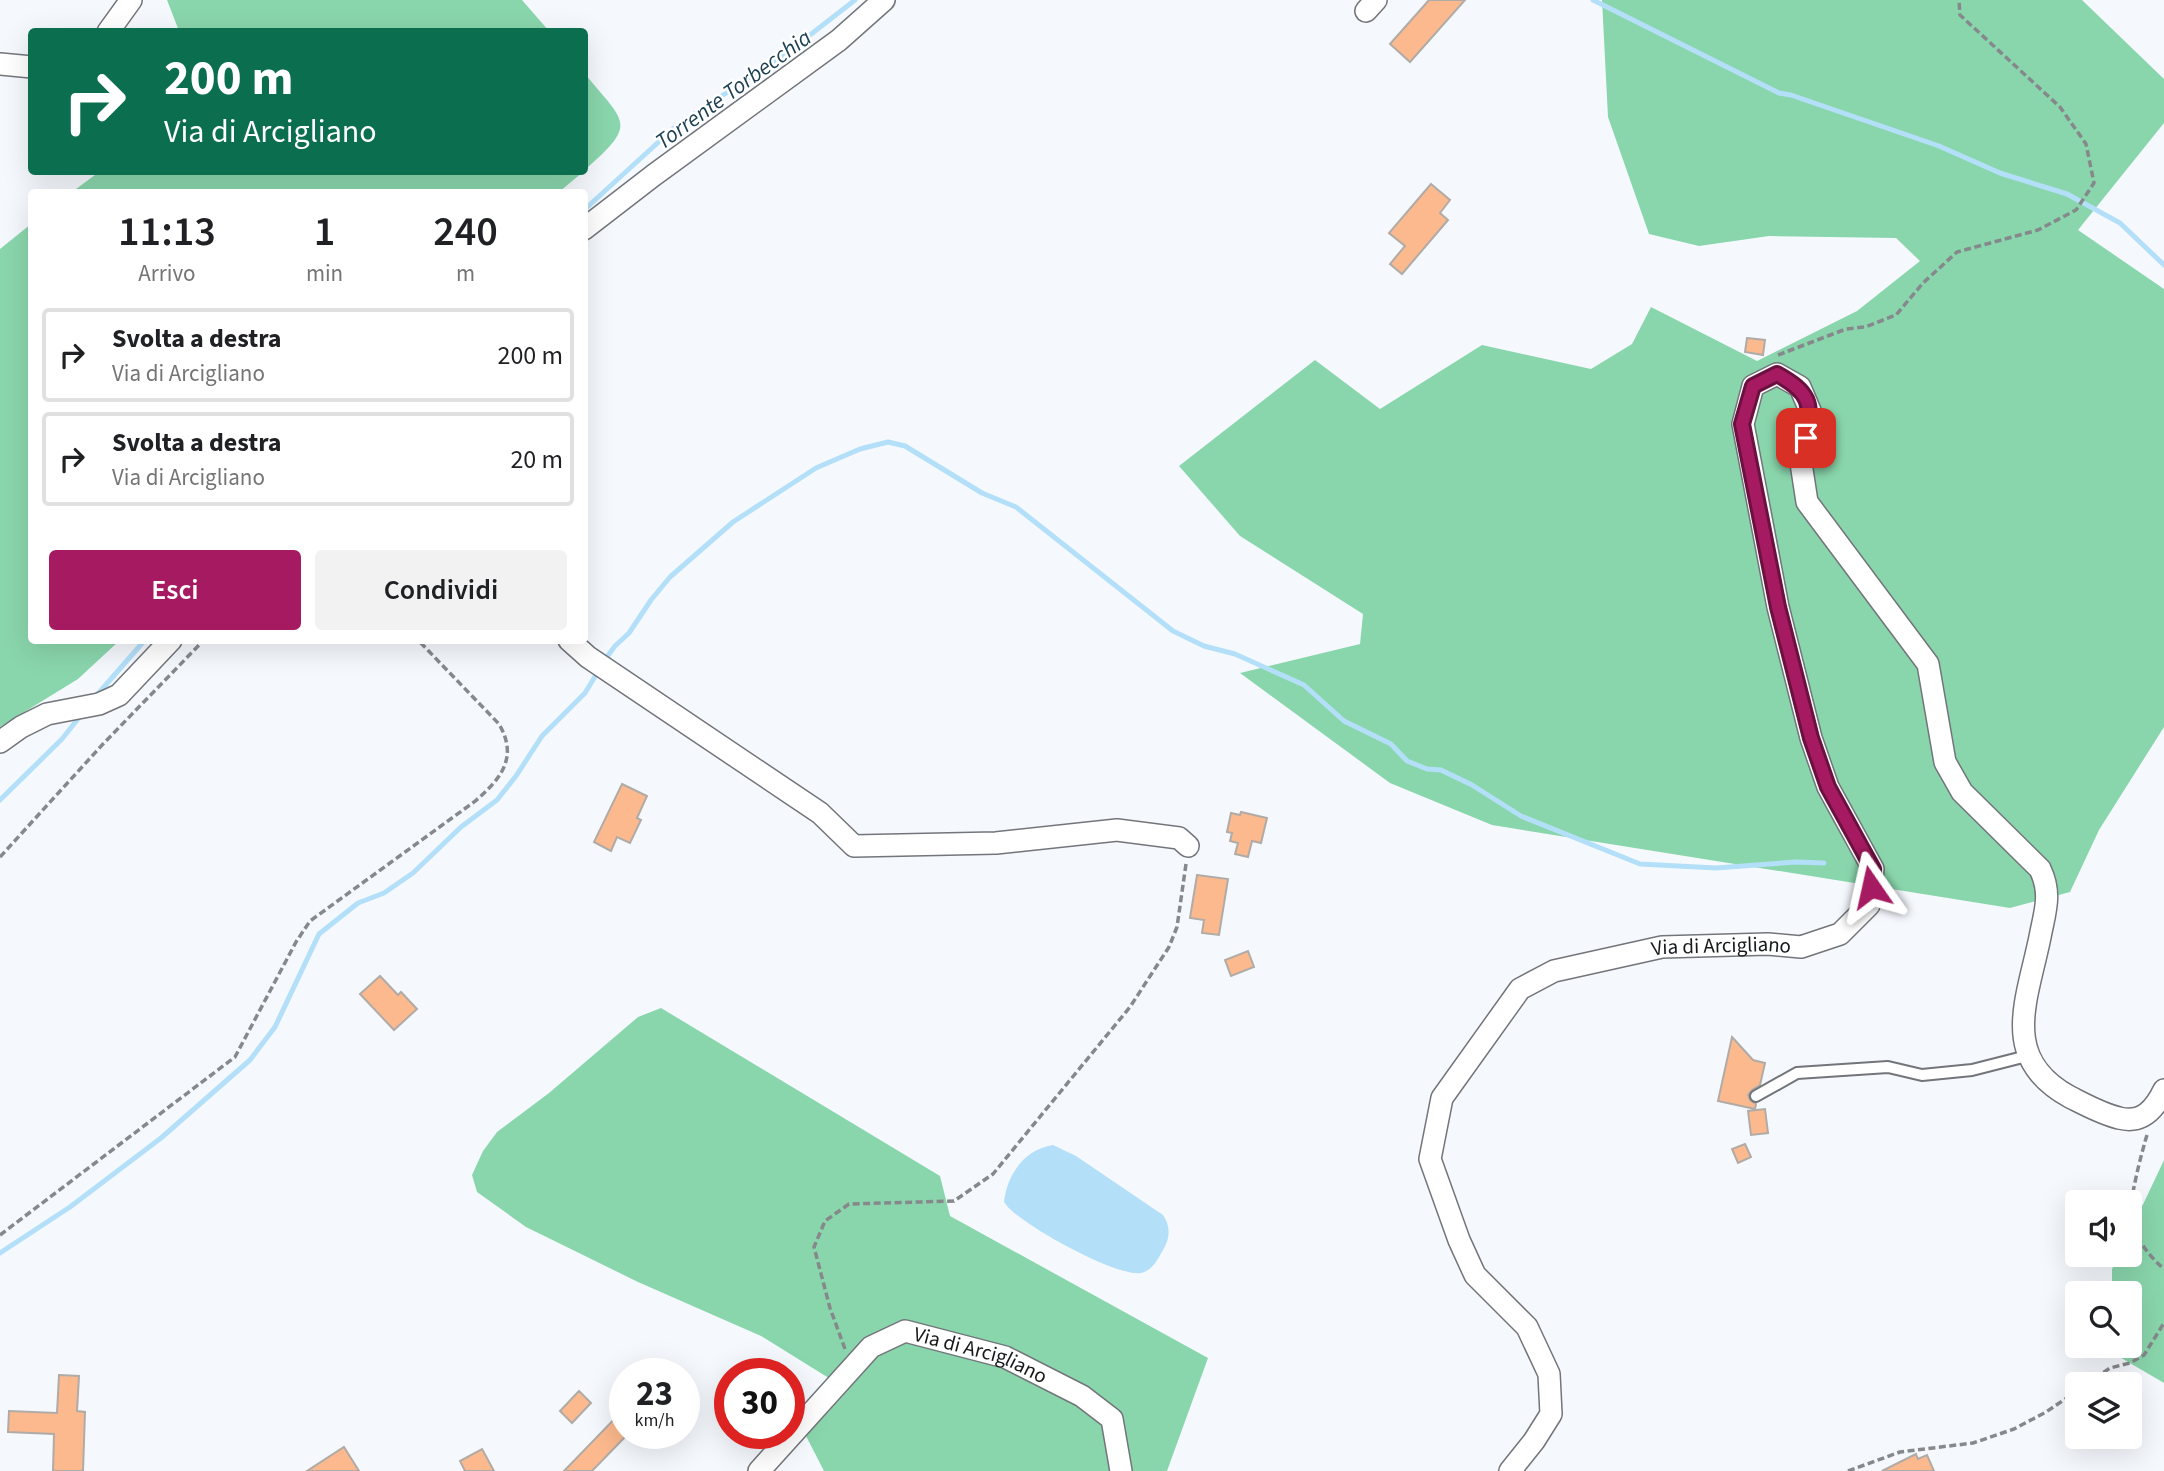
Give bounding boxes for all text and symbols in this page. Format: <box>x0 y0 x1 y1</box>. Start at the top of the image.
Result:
water label: Torrente Torbecchia <box>648 21 818 157</box>
text: 200 m <box>164 44 293 114</box>
icon: right <box>49 56 140 147</box>
text: Via di Arcigliano <box>164 109 377 155</box>
text: 11:13 <box>118 202 216 262</box>
text: 1 <box>314 202 335 262</box>
text: 240 <box>433 202 498 262</box>
text: Arrivo <box>138 257 196 290</box>
text: min <box>306 257 343 290</box>
text: m <box>456 257 475 290</box>
text: Svolta a destra <box>112 320 282 357</box>
icon: right <box>53 336 91 374</box>
text: 200 m <box>497 337 563 374</box>
text: Via di Arcigliano <box>112 357 265 390</box>
pin <box>1776 408 1836 468</box>
icon: arrive <box>1787 419 1825 457</box>
text: Svolta a destra <box>112 424 282 461</box>
icon: right <box>53 440 91 478</box>
text: 20 m <box>510 441 563 478</box>
text: Via di Arcigliano <box>112 461 265 494</box>
button: Esci <box>49 550 301 630</box>
button: Condividi <box>315 550 567 630</box>
position arrow <box>1834 850 1908 924</box>
street label: Via di Arcigliano <box>1649 929 1792 964</box>
map controls <box>2065 1190 2142 1449</box>
button: sound <box>2065 1190 2142 1267</box>
button: search <box>2065 1281 2142 1358</box>
street label: Via di Arcigliano <box>910 1319 1053 1391</box>
speed limit sign: 30 <box>714 1358 805 1449</box>
text: 23 <box>636 1369 673 1419</box>
button: layers <box>2065 1372 2142 1449</box>
text: km/h <box>635 1408 674 1433</box>

